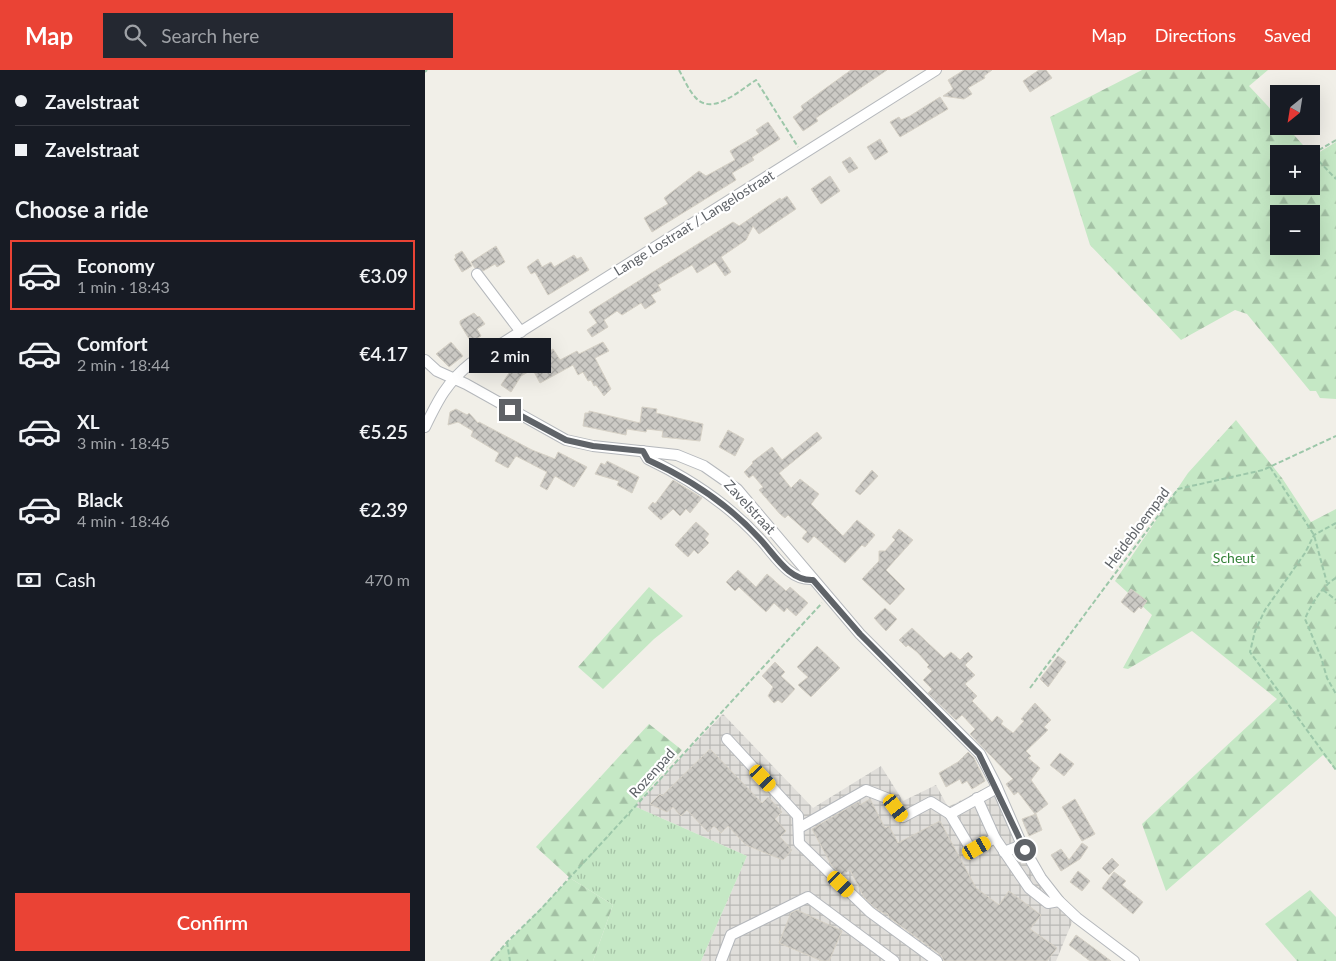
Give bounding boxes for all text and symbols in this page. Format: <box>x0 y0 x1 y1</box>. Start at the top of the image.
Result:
search box <box>103 13 453 58</box>
text: Map <box>25 21 73 50</box>
icon: search <box>121 21 149 49</box>
text: Search here <box>161 24 259 47</box>
text: Map <box>1091 24 1127 46</box>
text: Directions <box>1155 24 1236 46</box>
text: Saved <box>1264 24 1311 46</box>
north arrow <box>1270 85 1320 135</box>
map controls <box>1270 85 1320 255</box>
text: Zavelstraat <box>45 90 139 113</box>
text: Zavelstraat <box>45 138 139 161</box>
button: + <box>1270 145 1320 195</box>
street label: Lange Lostraat / Langelostraat <box>610 166 777 279</box>
text: Choose a ride <box>15 196 149 223</box>
button: − <box>1270 205 1320 255</box>
icon: car <box>17 253 62 298</box>
text: Economy <box>77 254 155 277</box>
text: €3.09 <box>359 264 408 287</box>
text: 1 min · 18:43 <box>77 277 170 296</box>
icon: car <box>17 331 62 376</box>
text: Comfort <box>77 332 148 355</box>
callout: 2 min <box>469 338 551 372</box>
text: €4.17 <box>359 342 408 365</box>
text: 2 min <box>490 346 530 365</box>
text: 2 min · 18:44 <box>77 355 170 374</box>
route end <box>499 399 521 421</box>
icon: car <box>17 409 62 454</box>
text: XL <box>77 410 100 433</box>
text: €5.25 <box>359 420 408 443</box>
text: 3 min · 18:45 <box>77 433 170 452</box>
street label: Zavelstraat <box>721 476 780 537</box>
street label: Heidebloempad <box>1101 484 1173 572</box>
icon: car <box>17 487 62 532</box>
text: Black <box>77 488 123 511</box>
text: €2.39 <box>359 498 408 521</box>
text: 4 min · 18:46 <box>77 511 170 530</box>
park label: Scheut <box>1213 549 1255 566</box>
icon: cash <box>15 566 43 594</box>
text: Cash <box>55 568 96 591</box>
text: 470 m <box>365 570 410 589</box>
street label: Rozenpad <box>625 745 678 801</box>
car <box>747 762 778 794</box>
car <box>880 792 911 824</box>
car <box>960 834 993 862</box>
route start <box>1014 839 1036 861</box>
car <box>825 868 857 900</box>
button: Confirm <box>15 893 410 951</box>

